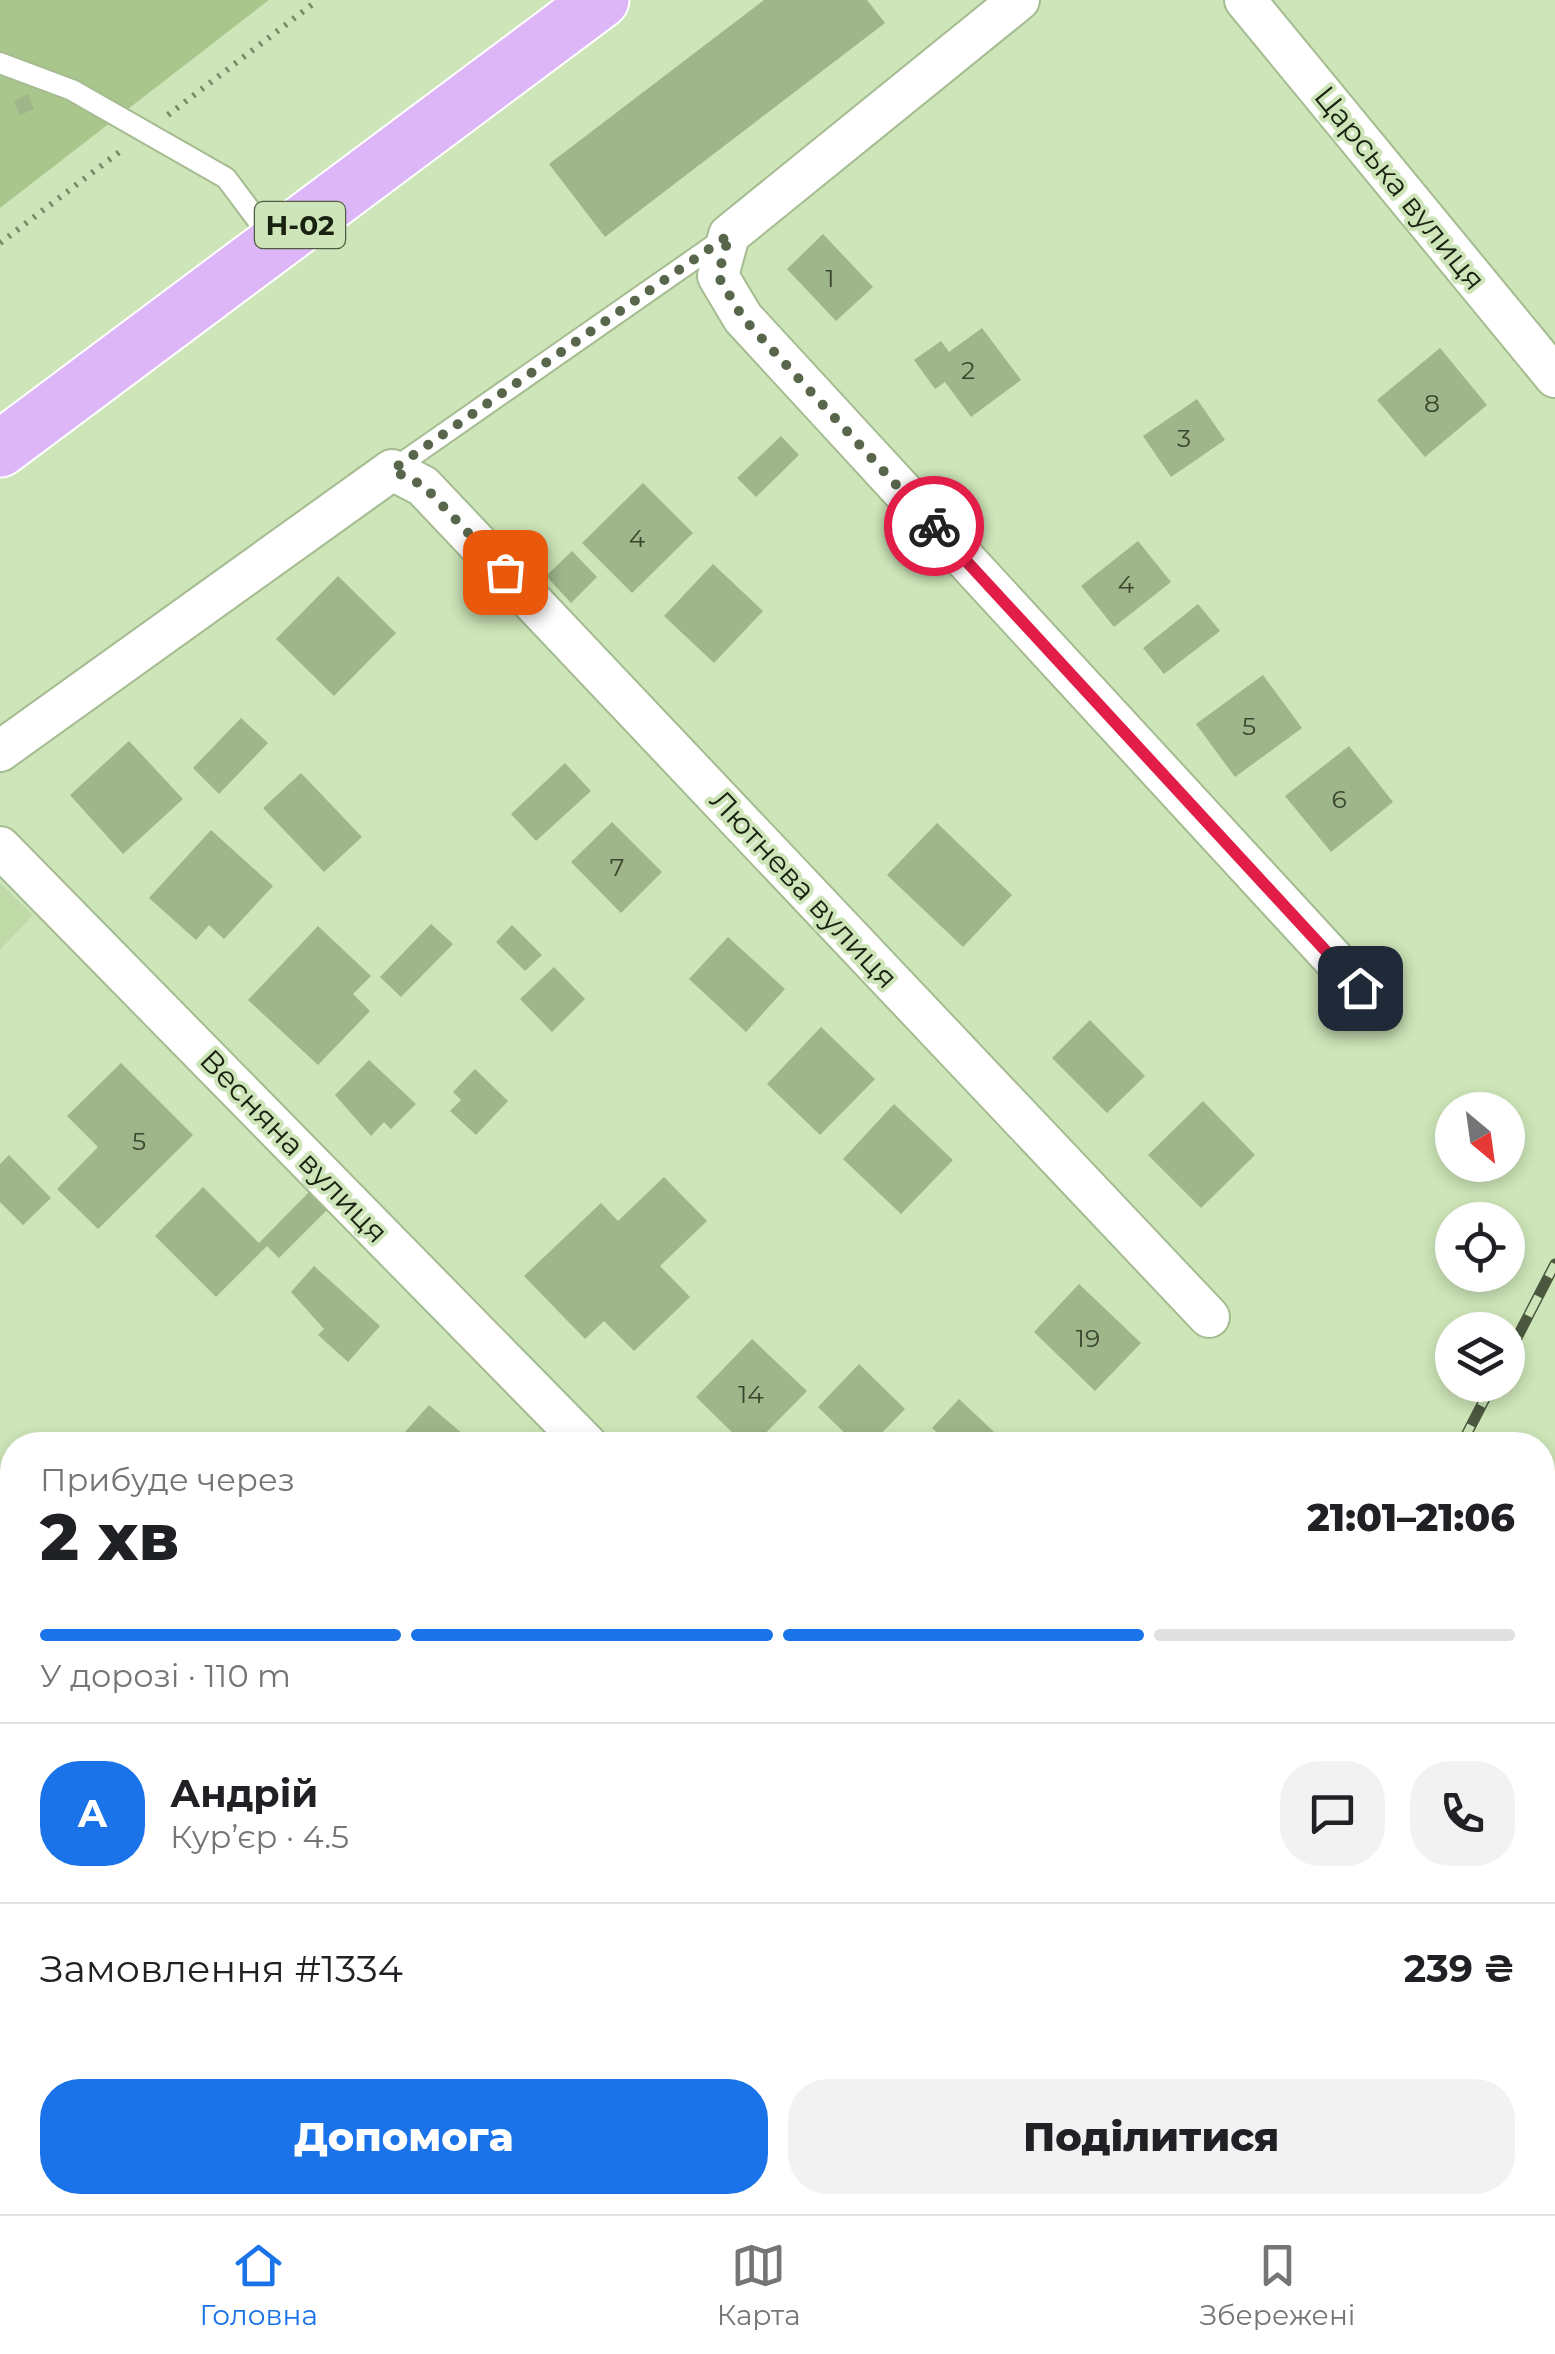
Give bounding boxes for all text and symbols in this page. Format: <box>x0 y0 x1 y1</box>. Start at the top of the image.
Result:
street label: Царська вулиця <box>1306 79 1494 297</box>
road number: Н-02 <box>255 202 345 248</box>
house number: 1 <box>825 263 835 293</box>
house number: 2 <box>961 355 975 385</box>
house number: 8 <box>1424 388 1440 418</box>
house number: 3 <box>1177 423 1191 453</box>
courier <box>884 476 984 576</box>
icon: bike <box>907 499 962 554</box>
house number: 4 <box>629 523 646 553</box>
pin <box>463 530 548 615</box>
icon: bag <box>478 545 533 600</box>
house number: 4 <box>1118 569 1135 599</box>
house number: 5 <box>1242 711 1256 741</box>
street label: Лютнева вулиця <box>702 782 906 996</box>
house number: 6 <box>1331 784 1347 814</box>
house number: 7 <box>610 852 624 882</box>
pin <box>1318 946 1403 1031</box>
icon: home <box>1333 961 1388 1016</box>
street label: Весняна вулиця <box>192 1042 396 1250</box>
north arrow <box>1435 1092 1525 1182</box>
map controls <box>1435 1092 1525 1402</box>
house number: 5 <box>132 1126 146 1156</box>
button: locate <box>1435 1202 1525 1292</box>
button: layers <box>1435 1312 1525 1402</box>
house number: 19 <box>1076 1323 1100 1353</box>
house number: 14 <box>738 1379 764 1409</box>
text: Прибуде через <box>40 1460 295 1499</box>
text: 21:01–21:06 <box>1307 1494 1515 1541</box>
text: 2 хв <box>40 1497 179 1576</box>
text: У дорозі · 110 m <box>40 1656 291 1695</box>
button: chat <box>1280 1761 1385 1866</box>
button: phone <box>1410 1761 1515 1866</box>
text: Андрій <box>170 1770 318 1817</box>
text: А <box>77 1790 108 1837</box>
text: Кур’єр · 4.5 <box>170 1817 349 1856</box>
text: Замовлення #1334 <box>40 1945 403 1992</box>
text: 239 ₴ <box>1404 1945 1515 1992</box>
button: Допомога <box>40 2079 768 2194</box>
button: Поділитися <box>788 2079 1515 2194</box>
tab: Головна <box>200 2238 318 2332</box>
tab: Карта <box>717 2238 801 2332</box>
tab: Збережені <box>1200 2238 1355 2332</box>

